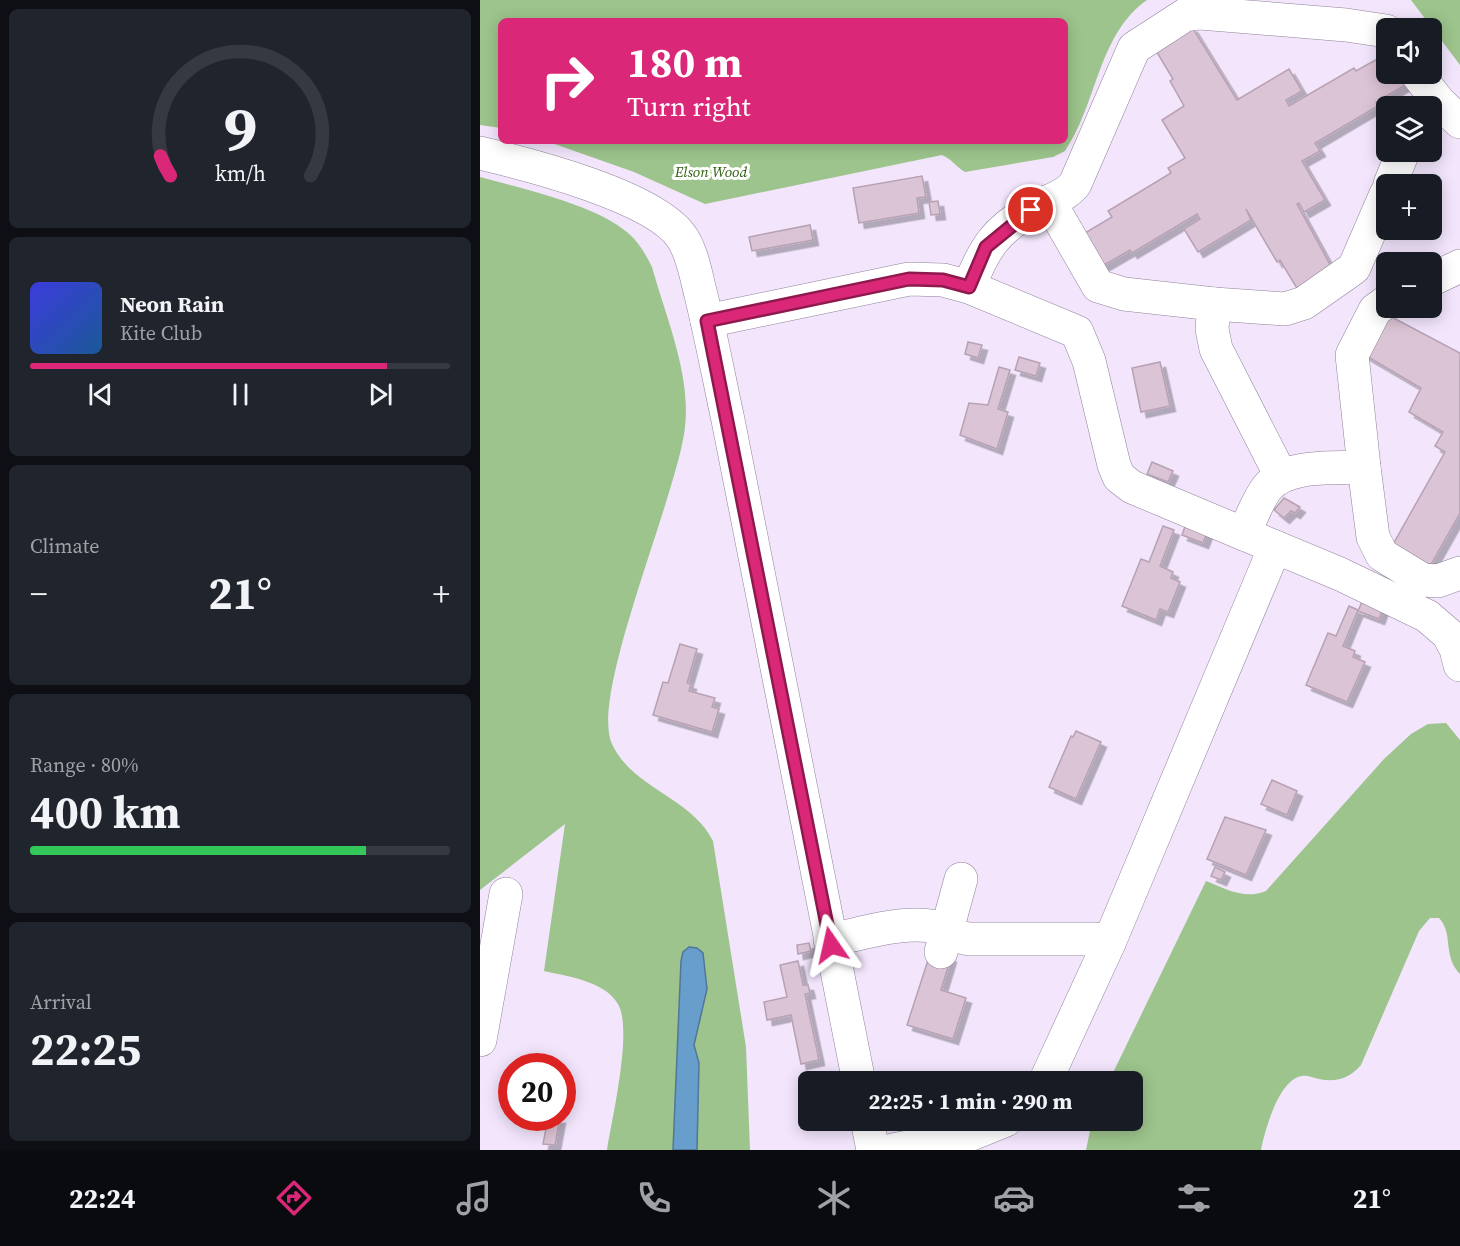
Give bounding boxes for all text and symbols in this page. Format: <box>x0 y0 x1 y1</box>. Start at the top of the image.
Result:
map controls <box>1376 18 1442 318</box>
button: sound <box>1376 18 1442 84</box>
text: 180 m <box>627 33 742 91</box>
icon: right <box>528 42 606 120</box>
text: 9 <box>223 85 257 171</box>
text: Turn right <box>627 88 751 125</box>
button: layers <box>1376 96 1442 162</box>
text: km/h <box>214 159 266 188</box>
park label: Elson Wood <box>674 161 747 182</box>
button: + <box>1376 174 1442 240</box>
pin <box>1005 184 1056 235</box>
icon: arrive <box>1014 193 1047 226</box>
button: − <box>1376 252 1442 318</box>
text: Neon Rain <box>120 289 224 319</box>
text: Kite Club <box>120 319 202 347</box>
icon: previous <box>84 378 117 411</box>
icon: pause <box>224 378 257 411</box>
icon: next <box>364 378 397 411</box>
text: Climate <box>30 532 99 560</box>
text: 21° <box>208 562 272 624</box>
text: − <box>30 571 48 616</box>
text: + <box>432 571 450 616</box>
text: Range · 80% <box>30 751 139 779</box>
text: 400 km <box>30 781 181 843</box>
position arrow <box>799 913 863 977</box>
text: Arrival <box>30 988 92 1016</box>
text: 22:25 <box>30 1018 141 1080</box>
speed limit sign: 20 <box>498 1053 576 1131</box>
text: 22:25 · 1 min · 290 m <box>869 1086 1072 1116</box>
icon: directions <box>273 1177 315 1219</box>
icon: music <box>453 1177 495 1219</box>
icon: phone <box>633 1177 675 1219</box>
icon: climate <box>813 1177 855 1219</box>
icon: car <box>993 1177 1035 1219</box>
icon: filters <box>1173 1177 1215 1219</box>
text: 22:24 <box>69 1180 136 1217</box>
text: 21° <box>1353 1180 1391 1217</box>

